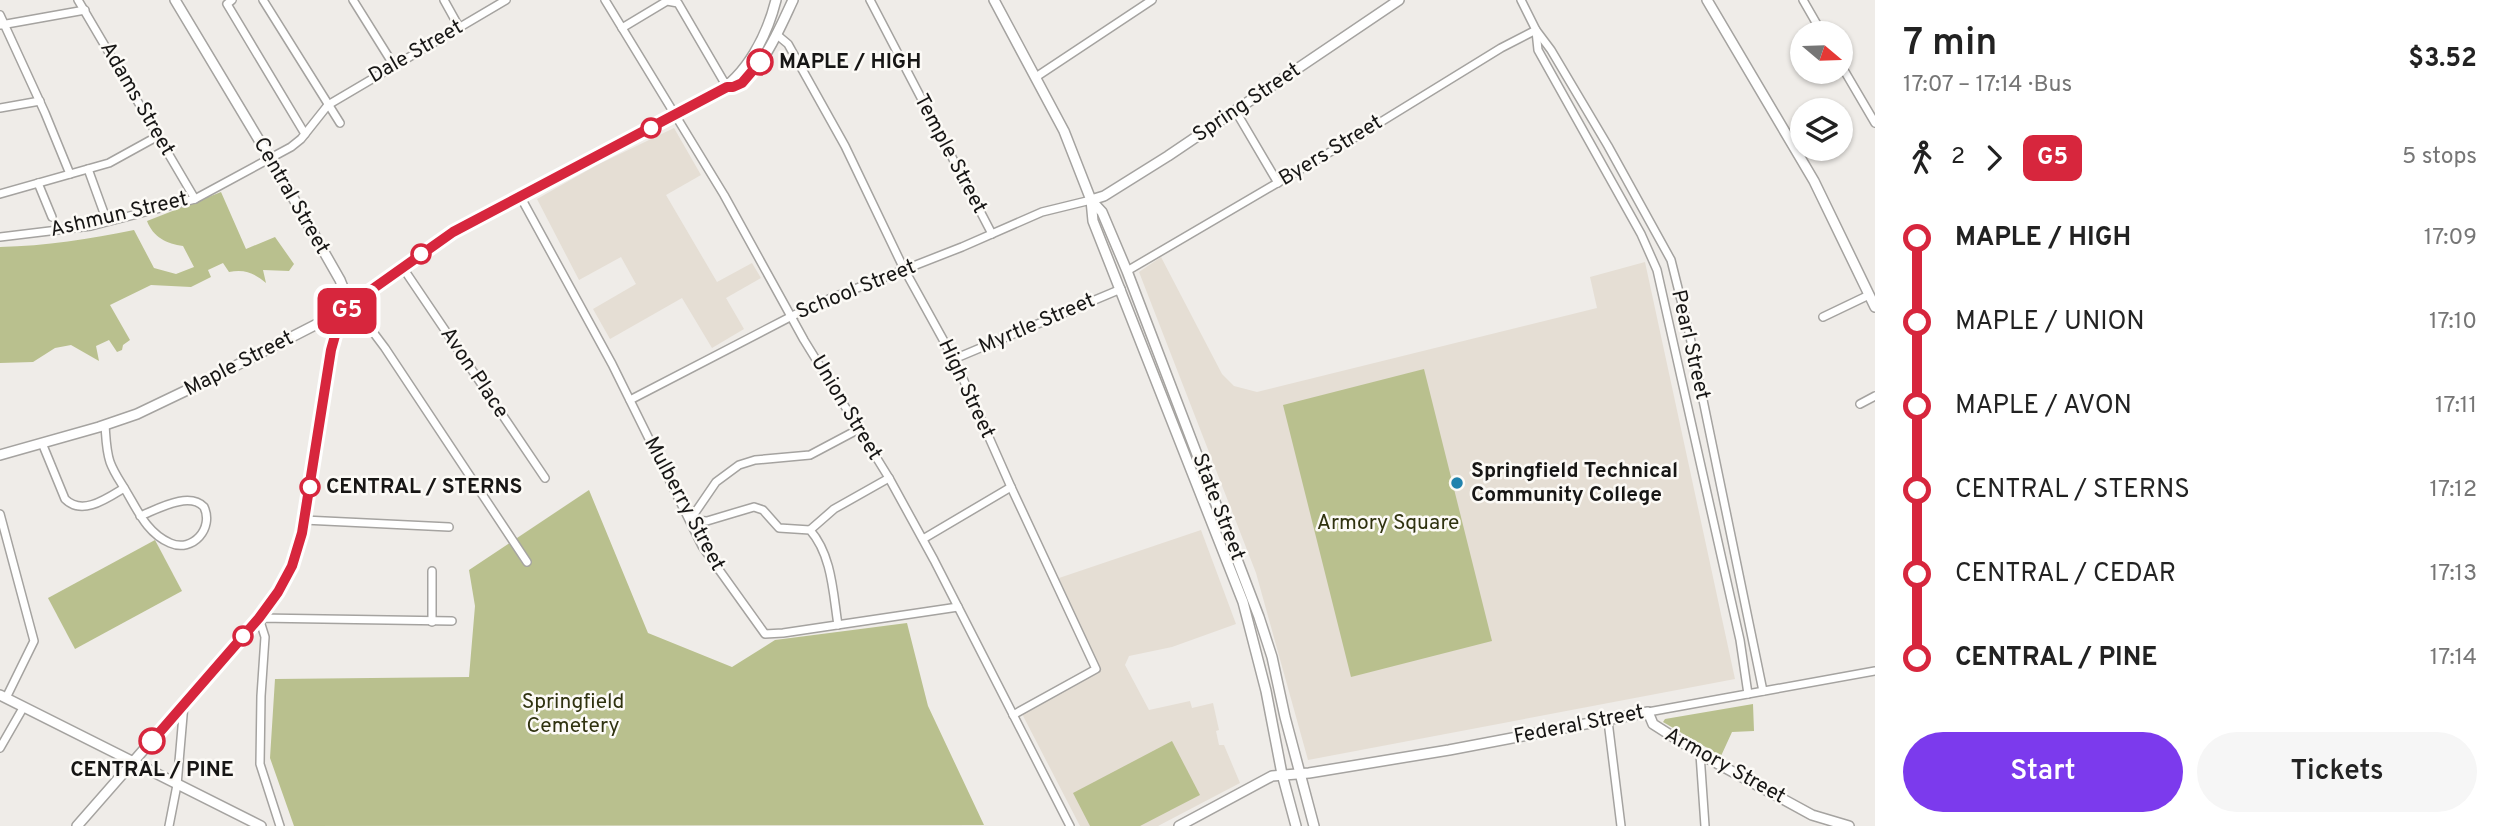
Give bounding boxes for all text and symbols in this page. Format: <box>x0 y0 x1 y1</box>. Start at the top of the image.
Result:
street label: Dale Street <box>364 14 468 90</box>
text: 7 min <box>1903 20 1997 69</box>
north arrow <box>1790 21 1853 84</box>
map controls <box>1790 21 1853 161</box>
street label: Adams Street <box>93 37 181 161</box>
text: $3.52 <box>2408 43 2477 76</box>
marker: MAPLE / HIGH <box>747 49 773 75</box>
place label: MAPLE / HIGH <box>779 49 921 76</box>
street label: Spring Street <box>1188 57 1306 149</box>
text: 17:07 – 17:14 · Bus <box>1903 71 2072 100</box>
street label: Temple Street <box>907 90 993 218</box>
button: layers <box>1790 98 1853 161</box>
street label: Byers Street <box>1274 109 1388 193</box>
unlabelled marker <box>641 118 661 138</box>
street label: Central Street <box>247 133 335 259</box>
icon: walk <box>1903 139 1941 177</box>
icon: forward <box>1975 139 2013 177</box>
text: 2 <box>1951 143 1965 172</box>
text: G5 <box>2037 143 2068 173</box>
text: 5 stops <box>2402 143 2477 172</box>
street label: Ashmun Street <box>48 186 190 244</box>
text: MAPLE / HIGH <box>1955 222 2131 255</box>
text: 17:09 <box>2424 224 2477 253</box>
unlabelled marker <box>411 244 431 264</box>
street label: School Street <box>792 254 920 326</box>
street label: Myrtle Street <box>975 287 1099 361</box>
street label: Pearl Street <box>1664 287 1716 403</box>
line badge: G5 <box>316 288 378 334</box>
text: G5 <box>331 296 363 326</box>
text: MAPLE / UNION <box>1955 306 2145 339</box>
text: 17:10 <box>2429 308 2477 337</box>
street label: Avon Place <box>434 322 514 424</box>
street label: Maple Street <box>180 325 298 403</box>
street label: High Street <box>931 335 1001 443</box>
street label: Union Street <box>804 351 888 465</box>
text: MAPLE / AVON <box>1955 390 2132 423</box>
text: 17:11 <box>2435 392 2477 421</box>
street label: Mulberry Street <box>637 432 731 576</box>
street label: State Street <box>1185 450 1251 564</box>
place label: Springfield Technical Community College <box>1471 458 1678 509</box>
place label: CENTRAL / STERNS <box>326 474 522 501</box>
text: CENTRAL / STERNS <box>1955 474 2190 507</box>
marker: Springfield Technical Community College <box>1449 475 1465 491</box>
text: 17:12 <box>2430 476 2477 505</box>
marker: CENTRAL / STERNS <box>300 477 320 497</box>
park label: Armory Square <box>1317 510 1459 537</box>
text: CENTRAL / CEDAR <box>1955 558 2176 591</box>
text: 17:13 <box>2430 560 2477 589</box>
unlabelled marker <box>233 626 253 646</box>
text: CENTRAL / PINE <box>1955 642 2158 675</box>
text: 17:14 <box>2430 644 2477 673</box>
park label: Springfield Cemetery <box>522 689 624 740</box>
street label: Federal Street <box>1512 699 1646 751</box>
street label: Armory Street <box>1660 722 1790 810</box>
marker: CENTRAL / PINE <box>139 728 165 754</box>
button: Start <box>1903 732 2183 812</box>
button: Tickets <box>2197 732 2477 812</box>
place label: CENTRAL / PINE <box>70 757 234 784</box>

